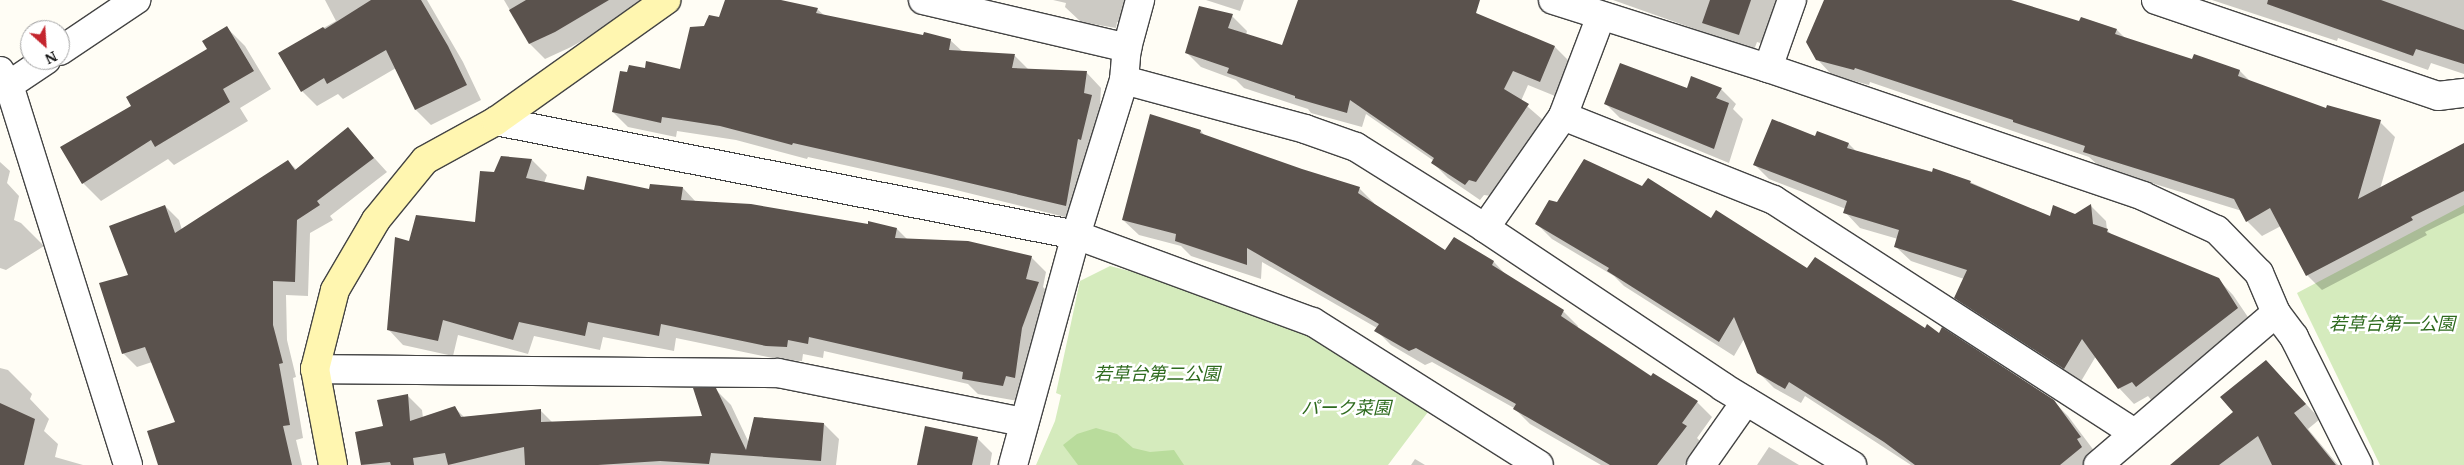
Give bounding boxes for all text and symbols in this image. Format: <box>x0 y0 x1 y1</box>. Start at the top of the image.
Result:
north arrow <box>20 20 70 70</box>
text: N <box>42 47 60 68</box>
park label: 若草台第一公園 <box>2329 313 2455 335</box>
park label: 若草台第二公園 <box>1094 363 1220 385</box>
park label: パーク菜園 <box>1301 397 1391 419</box>

